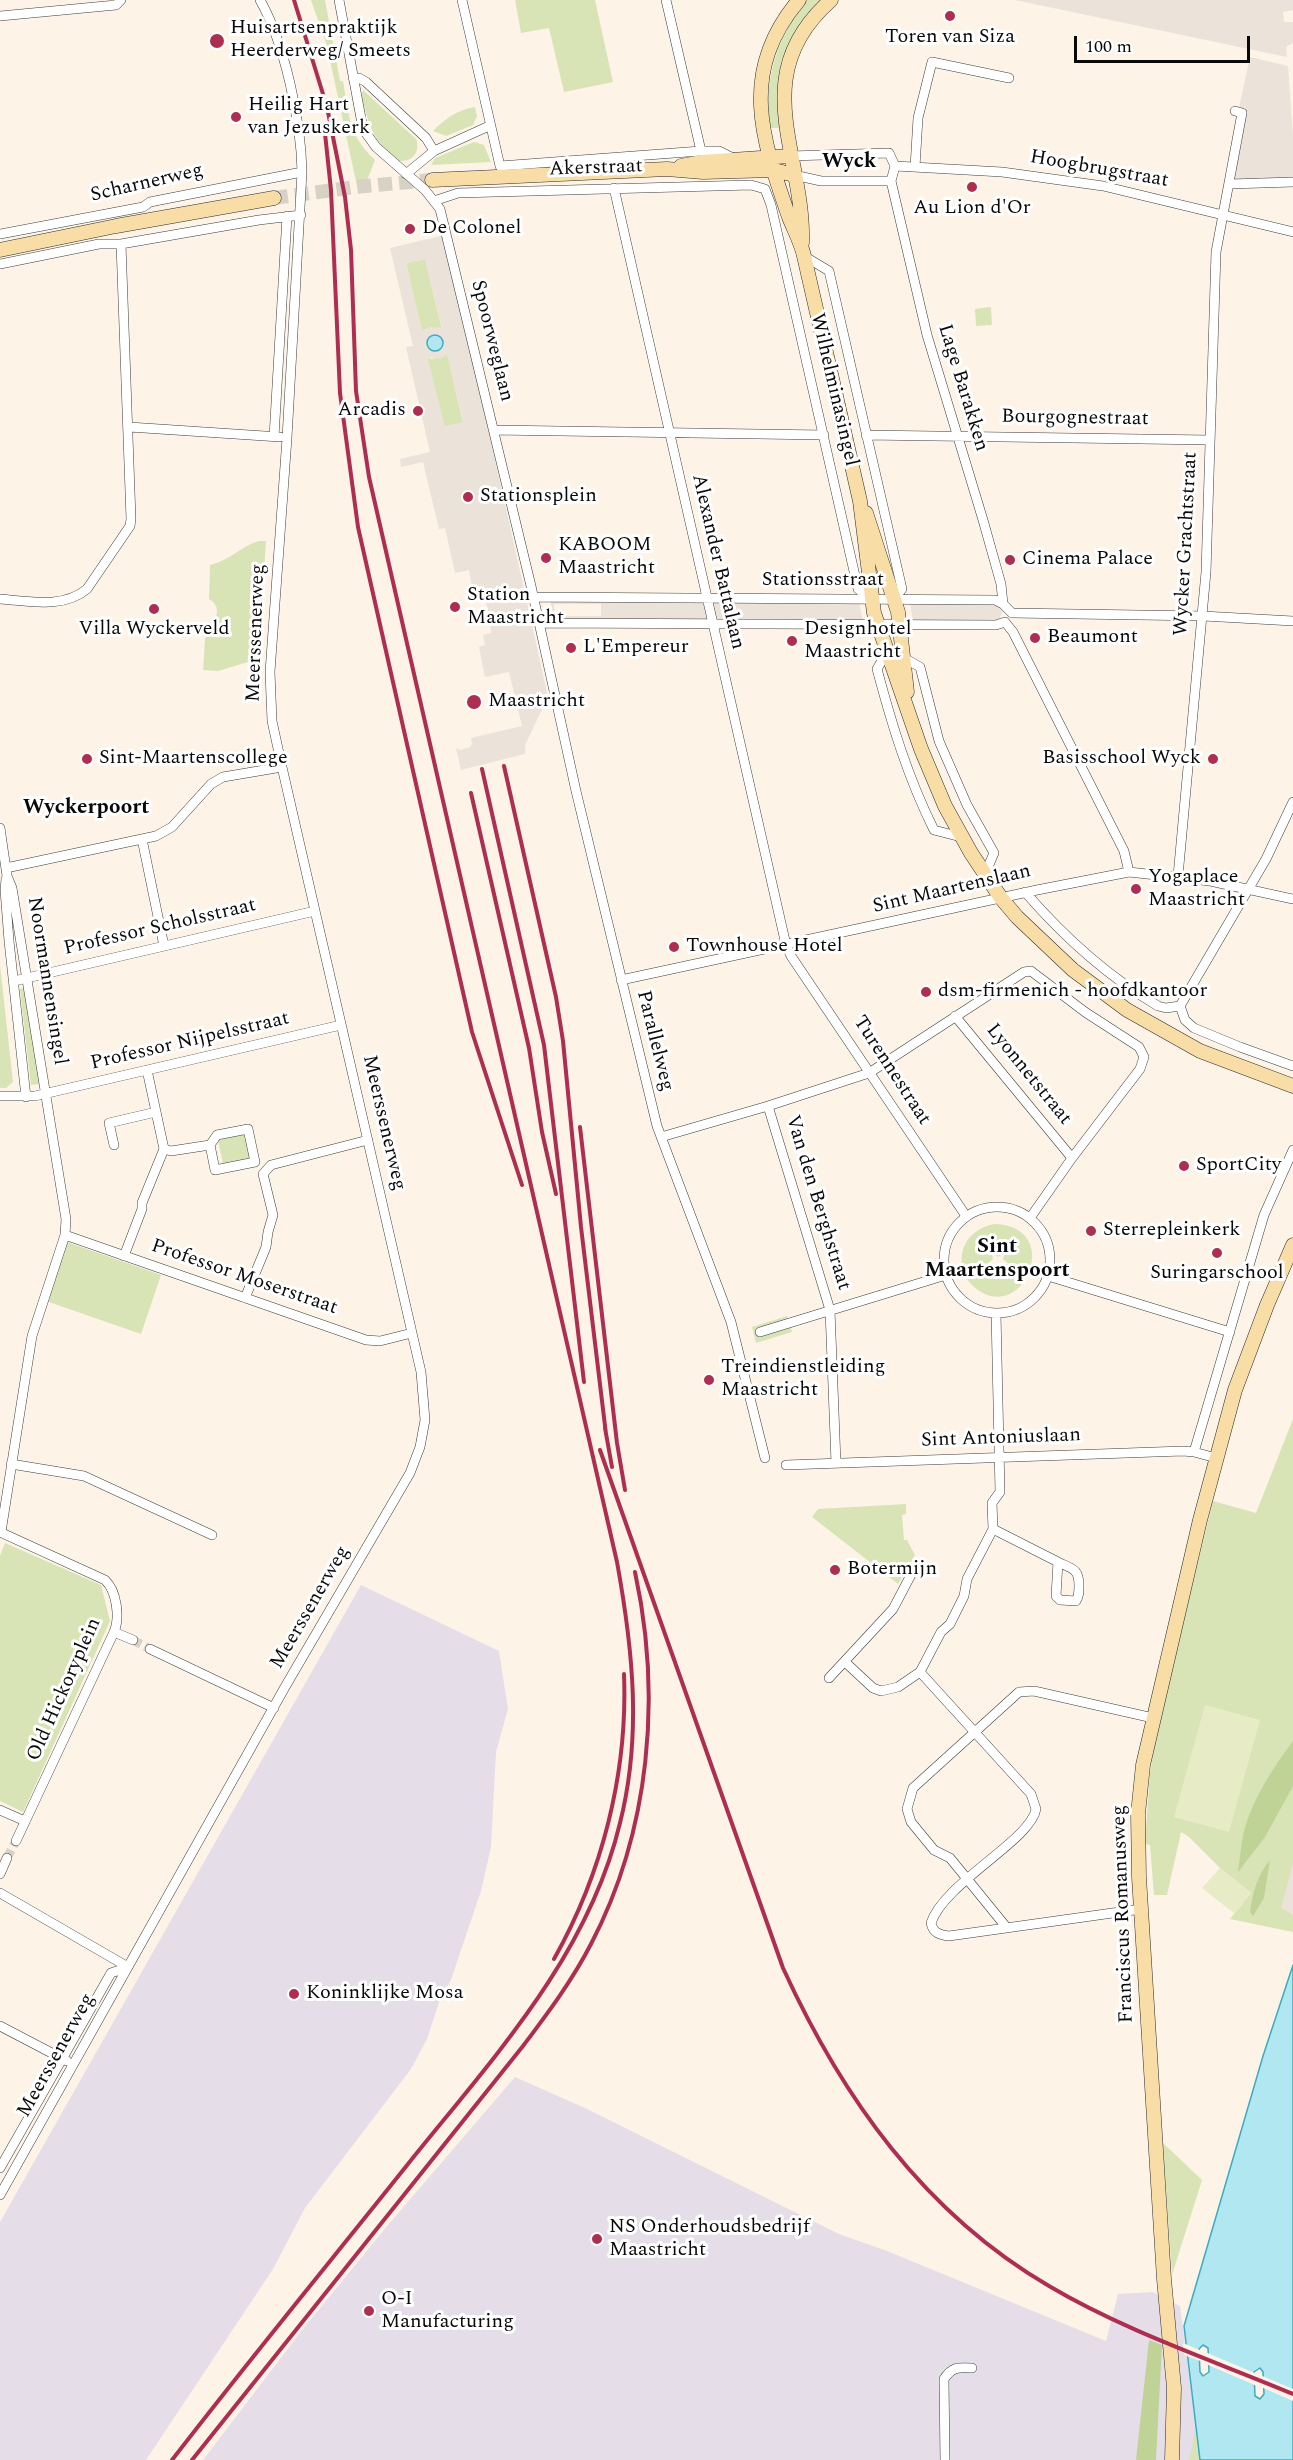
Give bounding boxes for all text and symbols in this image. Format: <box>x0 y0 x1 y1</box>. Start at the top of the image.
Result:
marker: Toren van Siza <box>943 9 957 23</box>
place label: Huisartsenpraktijk Heerderweg/ Smeets <box>230 17 411 64</box>
scale bar <box>1077 24 1252 62</box>
place label: Toren van Siza <box>885 26 1015 50</box>
marker: Huisartsenpraktijk Heerderweg/ Smeets <box>208 32 226 50</box>
text: 100 m <box>1085 33 1132 60</box>
place label: Heilig Hart van Jezuskerk <box>248 94 370 141</box>
marker: Heilig Hart van Jezuskerk <box>229 110 243 124</box>
street label: Hoogbrugstraat <box>1028 146 1170 194</box>
district label: Wyck <box>822 150 876 176</box>
street label: Akerstraat <box>549 155 643 183</box>
street label: Scharnerweg <box>88 159 206 209</box>
marker: Au Lion d'Or <box>965 180 979 194</box>
place label: Au Lion d'Or <box>913 197 1031 221</box>
place label: De Colonel <box>422 217 521 241</box>
marker: De Colonel <box>403 222 417 236</box>
street label: Spoorweglaan <box>464 278 518 404</box>
street label: Wilhelminasingel <box>804 311 862 469</box>
street label: Lage Barakken <box>931 322 993 454</box>
place label: Arcadis <box>338 399 406 423</box>
marker: Arcadis <box>411 404 425 418</box>
street label: Bourgognestraat <box>1001 406 1149 432</box>
street label: Wycker Grachtstraat <box>1170 451 1204 637</box>
street label: Alexander Battalaan <box>685 472 749 652</box>
place label: Stationsplein <box>480 485 597 509</box>
marker: Stationsplein <box>461 490 475 504</box>
place label: KABOOM Maastricht <box>558 534 655 581</box>
place label: Cinema Palace <box>1022 548 1153 572</box>
marker: KABOOM Maastricht <box>539 551 553 565</box>
marker: Cinema Palace <box>1003 553 1017 567</box>
street label: Meerssenerweg <box>243 564 271 702</box>
street label: Stationsstraat <box>762 569 884 593</box>
place label: Station Maastricht <box>467 584 564 631</box>
marker: Station Maastricht <box>448 600 462 614</box>
marker: Villa Wyckerveld <box>147 602 161 616</box>
place label: Villa Wyckerveld <box>78 618 230 642</box>
place label: Designhotel Maastricht <box>804 618 912 665</box>
place label: Beaumont <box>1047 626 1138 650</box>
marker: Beaumont <box>1028 631 1042 645</box>
marker: Designhotel Maastricht <box>785 634 799 648</box>
place label: L'Empereur <box>583 636 689 660</box>
marker: L'Empereur <box>564 641 578 655</box>
place label: Maastricht <box>488 690 585 714</box>
marker: Maastricht <box>465 693 483 711</box>
place label: Sint-Maartenscollege <box>99 747 288 771</box>
place label: Basisschool Wyck <box>1042 747 1201 771</box>
marker: Sint-Maartenscollege <box>80 752 94 766</box>
marker: Basisschool Wyck <box>1206 752 1220 766</box>
district label: Wyckerpoort <box>23 796 149 822</box>
street label: Sint Maartenslaan <box>871 860 1033 920</box>
place label: Yogaplace Maastricht <box>1148 866 1245 913</box>
marker: Yogaplace Maastricht <box>1129 882 1143 896</box>
street label: Professor Scholsstraat <box>62 894 258 962</box>
street label: Noormannensingel <box>21 895 71 1067</box>
place label: Townhouse Hotel <box>686 935 843 959</box>
marker: Townhouse Hotel <box>667 940 681 954</box>
place label: dsm-firmenich - hoofdkantoor <box>938 980 1207 1004</box>
marker: dsm-firmenich - hoofdkantoor <box>919 985 933 999</box>
street label: Parallelweg <box>630 988 678 1094</box>
street label: Professor Nijpelsstraat <box>88 1007 292 1077</box>
street label: Turennestraat <box>847 1012 935 1130</box>
street label: Lyonnetstraat <box>980 1020 1076 1130</box>
street label: Meerssenerweg <box>356 1053 410 1193</box>
street label: Van den Berghstraat <box>779 1113 855 1293</box>
place label: SportCity <box>1196 1154 1281 1178</box>
marker: SportCity <box>1177 1159 1191 1173</box>
place label: Sterrepleinkerk <box>1103 1219 1240 1243</box>
marker: Sterrepleinkerk <box>1084 1224 1098 1238</box>
street label: Professor Moserstraat <box>148 1235 340 1321</box>
district label: Sint Maartenspoort <box>925 1235 1069 1285</box>
marker: Suringarschool <box>1210 1246 1224 1260</box>
place label: Suringarschool <box>1150 1262 1284 1286</box>
place label: Treindienstleiding Maastricht <box>721 1356 885 1403</box>
marker: Treindienstleiding Maastricht <box>702 1373 716 1387</box>
street label: Sint Antoniuslaan <box>921 1424 1081 1454</box>
street label: Meerssenerweg <box>266 1542 356 1674</box>
place label: Botermijn <box>847 1558 937 1582</box>
marker: Botermijn <box>828 1563 842 1577</box>
street label: Old Hickoryplein <box>23 1615 107 1765</box>
street label: Franciscus Romanusweg <box>1108 1805 1140 2023</box>
place label: Koninklijke Mosa <box>306 1982 463 2006</box>
marker: Koninklijke Mosa <box>287 1987 301 2001</box>
street label: Meerssenerweg <box>13 1990 101 2122</box>
place label: NS Onderhoudsbedrijf Maastricht <box>609 2216 810 2263</box>
marker: NS Onderhoudsbedrijf Maastricht <box>590 2232 604 2246</box>
place label: O-I Manufacturing <box>381 2288 514 2335</box>
marker: O-I Manufacturing <box>362 2304 376 2318</box>

